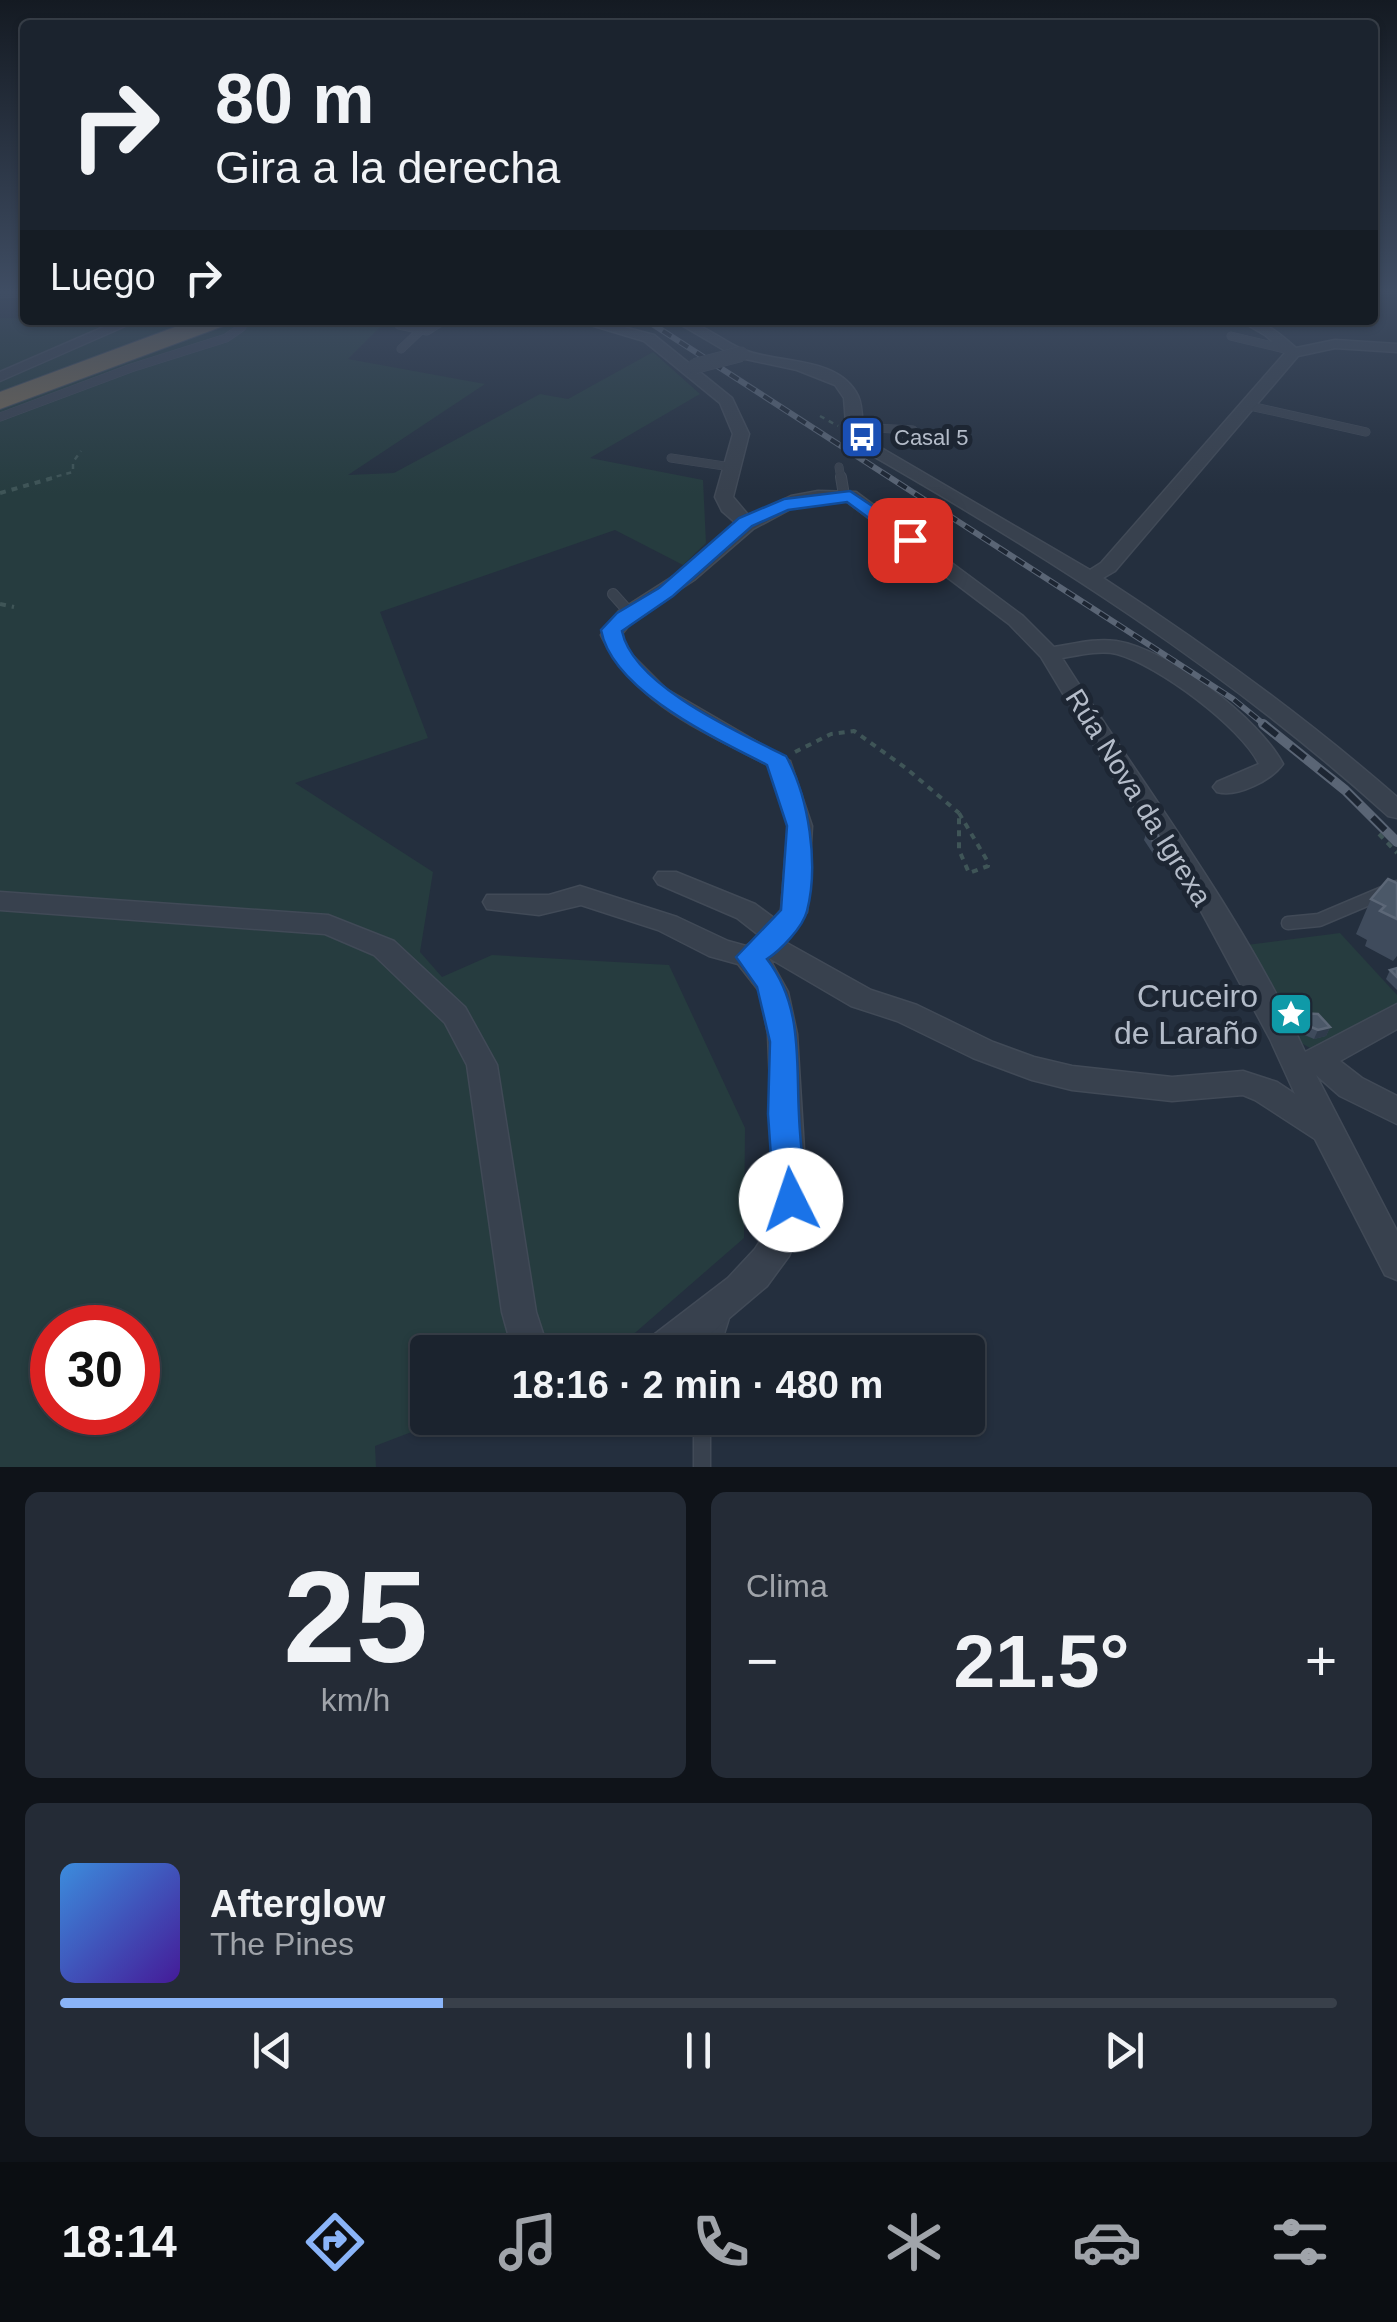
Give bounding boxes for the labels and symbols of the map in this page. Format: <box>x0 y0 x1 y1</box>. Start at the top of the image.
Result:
bus stop icon: Casal 5 <box>839 414 885 460</box>
place label: Casal 5 <box>894 425 969 450</box>
pin <box>868 498 953 583</box>
street label: Rúa Nova da Igrexa <box>1059 683 1218 911</box>
place label: Cruceiro de Laraño <box>1114 978 1258 1051</box>
place icon: Cruceiro de Laraño <box>1268 991 1314 1037</box>
position arrow <box>739 1148 843 1252</box>
speed limit sign: 30 <box>30 1305 160 1435</box>

